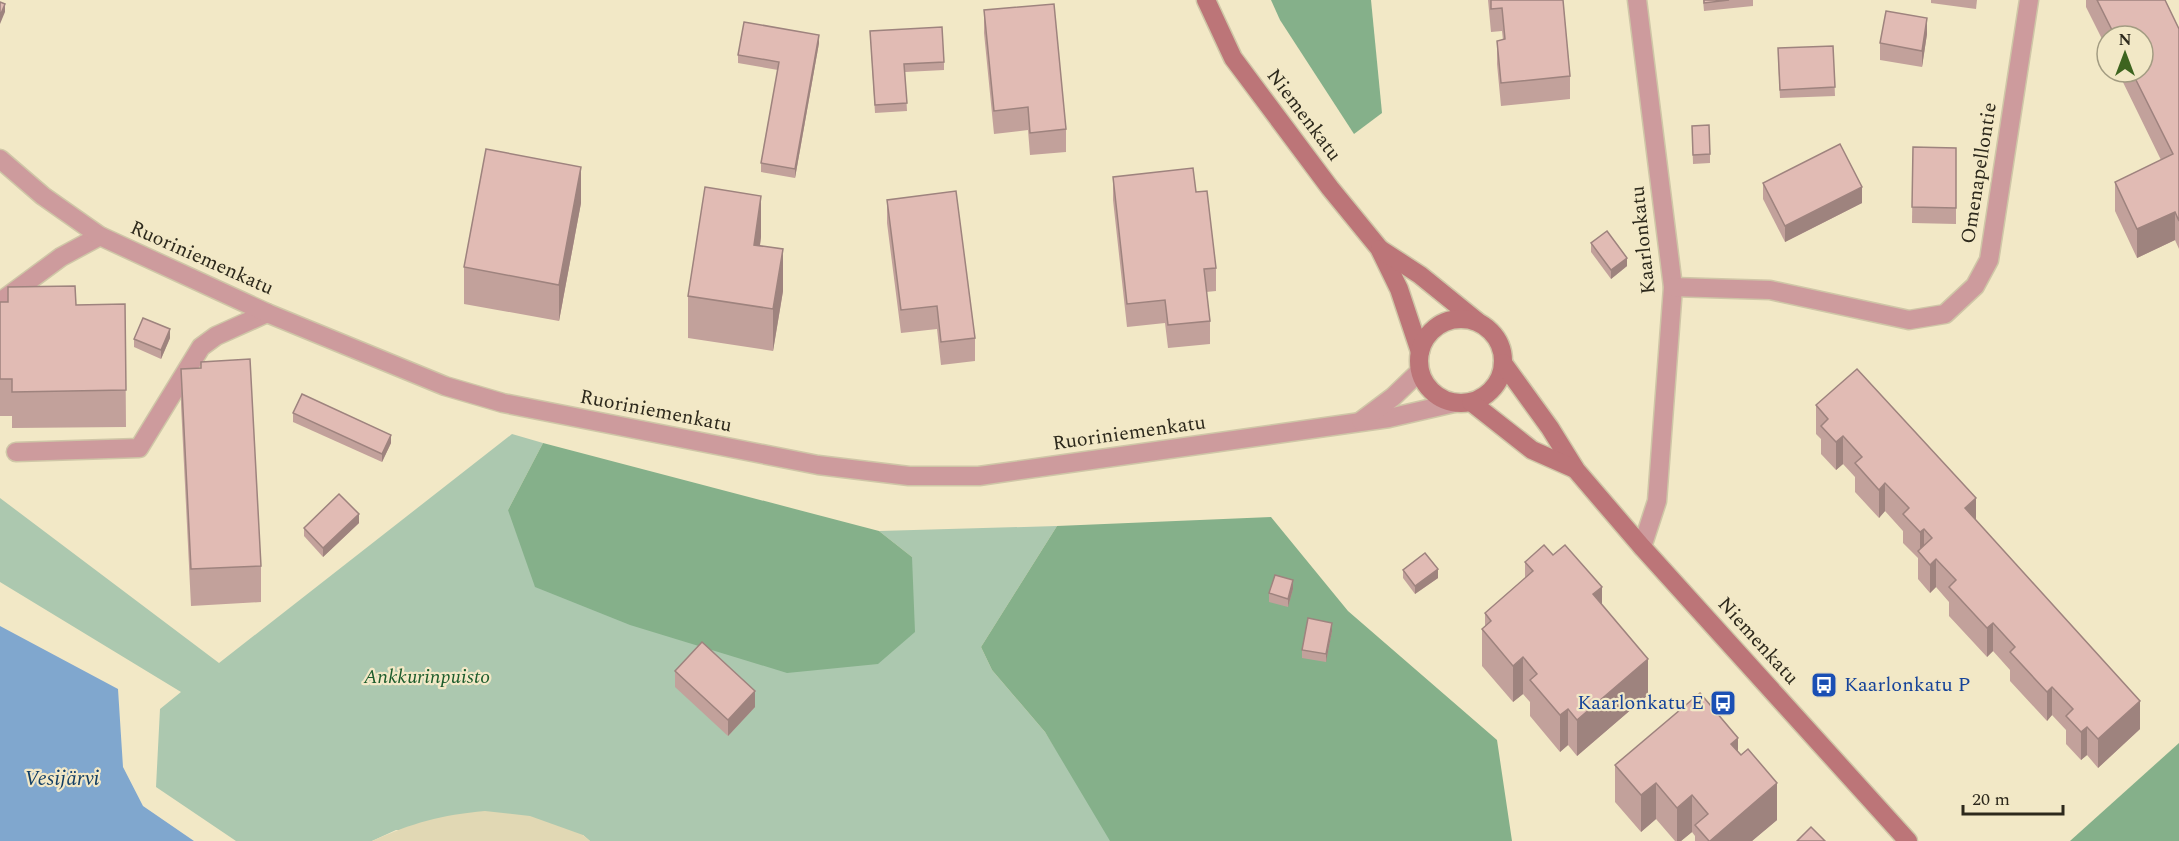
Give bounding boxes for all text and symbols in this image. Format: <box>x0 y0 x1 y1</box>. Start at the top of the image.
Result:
north arrow <box>2095 24 2155 84</box>
text: N <box>2118 28 2132 52</box>
street label: Niemenkatu <box>1259 62 1349 168</box>
street label: Omenapellontie <box>1953 100 2005 246</box>
street label: Kaarlonkatu <box>1622 184 1664 296</box>
street label: Ruoriniemenkatu <box>125 213 279 303</box>
street label: Ruoriniemenkatu <box>577 382 735 440</box>
street label: Ruoriniemenkatu <box>1050 407 1208 459</box>
street label: Niemenkatu <box>1710 590 1806 692</box>
park label: Ankkurinpuisto <box>363 662 490 692</box>
bus stop icon: Kaarlonkatu P <box>1809 670 1839 700</box>
place label: Kaarlonkatu P <box>1844 670 1971 700</box>
place label: Kaarlonkatu E <box>1577 688 1704 718</box>
bus stop icon: Kaarlonkatu E <box>1708 688 1738 718</box>
water label: Vesijärvi <box>24 763 100 795</box>
scale bar <box>1963 778 2064 816</box>
text: 20 m <box>1972 786 2010 813</box>

